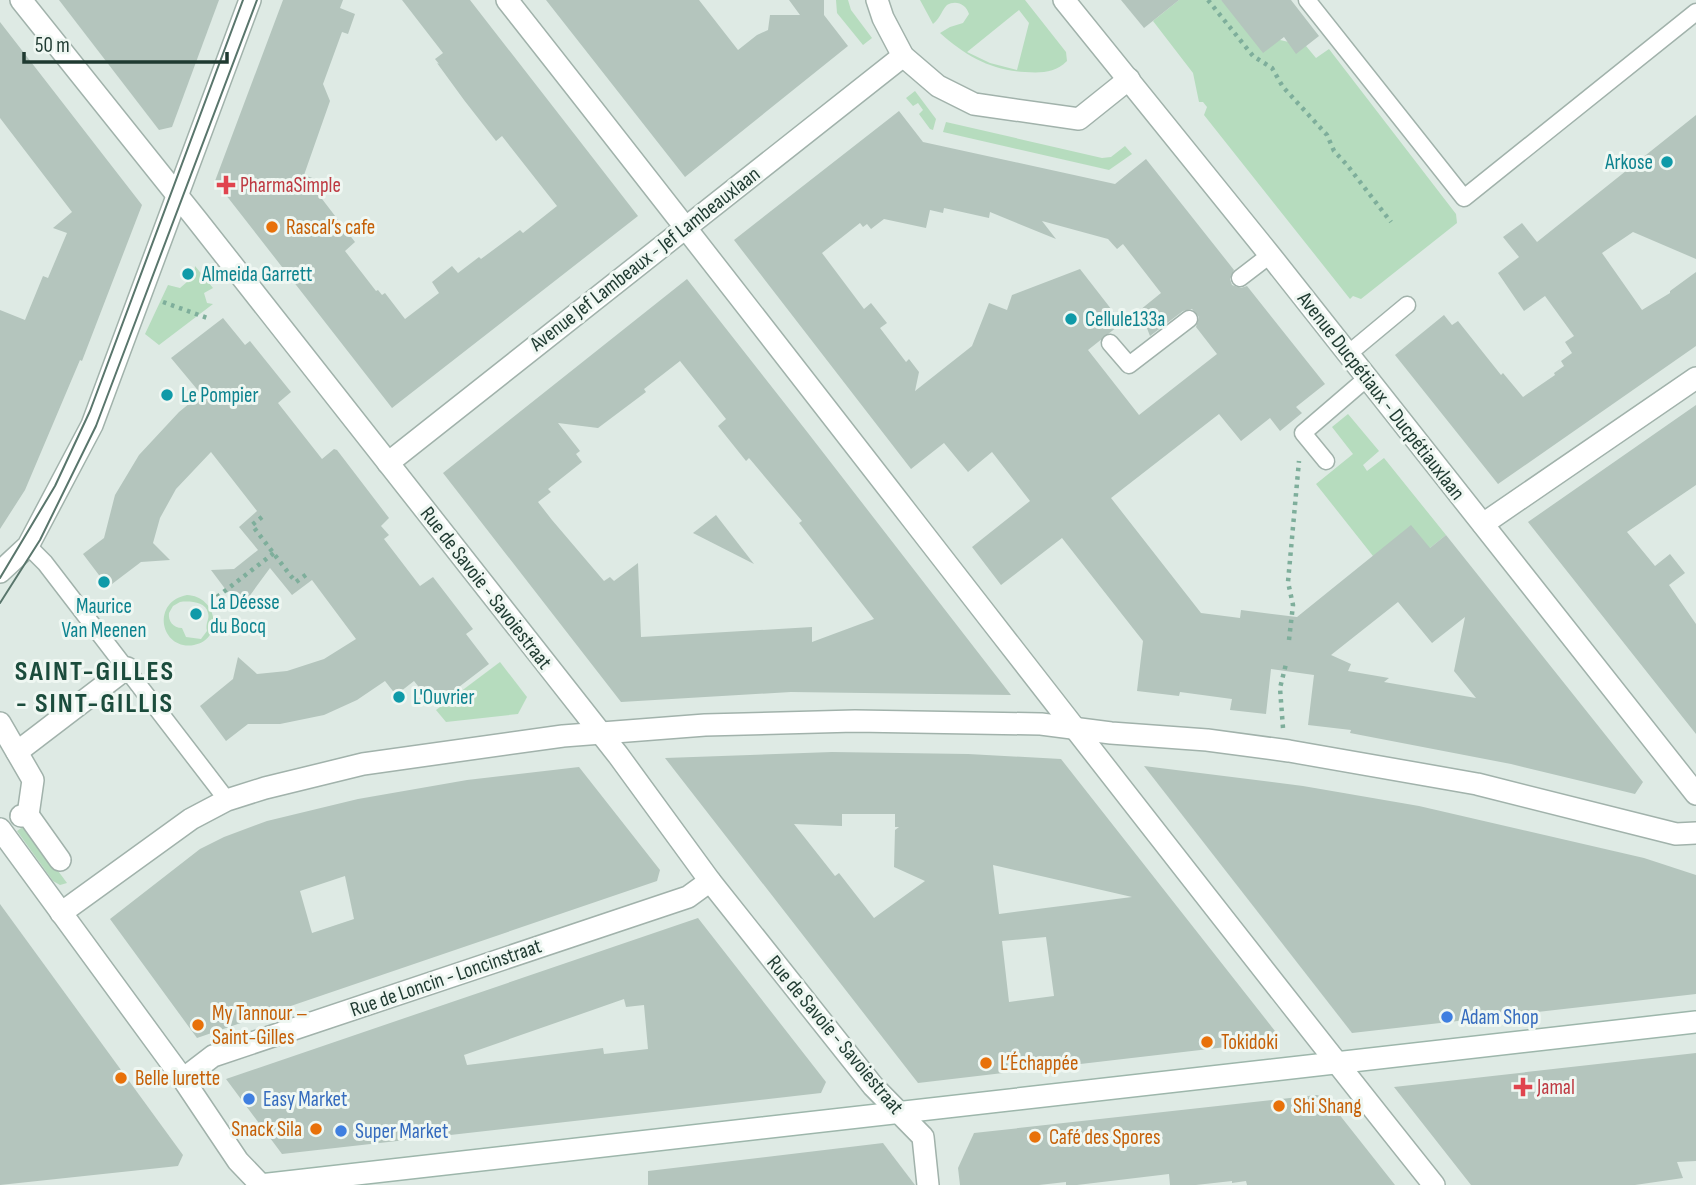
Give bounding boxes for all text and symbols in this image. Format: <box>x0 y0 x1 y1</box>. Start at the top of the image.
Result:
scale bar <box>24 21 228 65</box>
text: 50 m <box>35 33 70 58</box>
place label: Arkose <box>1604 150 1653 175</box>
marker: Arkose <box>1659 154 1675 170</box>
street label: Avenue Jef Lambeaux - Jef Lambeauxlaan <box>524 161 765 357</box>
place label: PharmaSimple <box>240 173 341 198</box>
marker: PharmaSimple <box>218 177 234 193</box>
place label: Rascal’s cafe <box>286 215 375 240</box>
marker: Rascal’s cafe <box>264 219 280 235</box>
place label: Almeida Garrett <box>201 262 313 287</box>
marker: Almeida Garrett <box>180 266 196 282</box>
street label: Avenue Ducpétiaux - Ducpétiauxlaan <box>1291 286 1470 505</box>
place label: Cellule133a <box>1085 307 1165 332</box>
marker: Cellule133a <box>1063 311 1079 327</box>
place label: Le Pompier <box>181 383 258 408</box>
marker: Le Pompier <box>159 387 175 403</box>
street label: Rue de Savoie - Savoiestraat <box>415 502 557 674</box>
marker: Maurice Van Meenen <box>96 574 112 590</box>
place label: La Déesse du Bocq <box>210 590 280 639</box>
place label: Maurice Van Meenen <box>62 594 147 643</box>
marker: La Déesse du Bocq <box>188 606 204 622</box>
district label: SAINT-GILLES - SINT-GILLIS <box>15 655 175 720</box>
place label: L'Ouvrier <box>413 685 475 710</box>
marker: L'Ouvrier <box>391 689 407 705</box>
street label: Rue de Loncin - Loncinstraat <box>347 934 545 1022</box>
street label: Rue de Savoie - Savoiestraat <box>761 951 909 1119</box>
place label: My Tannour – Saint-Gilles <box>212 1001 308 1050</box>
place label: Adam Shop <box>1460 1005 1539 1030</box>
marker: Adam Shop <box>1439 1009 1455 1025</box>
marker: My Tannour – Saint-Gilles <box>190 1017 206 1033</box>
place label: Tokidoki <box>1221 1030 1278 1055</box>
marker: Tokidoki <box>1199 1034 1215 1050</box>
place label: L’Échappée <box>1000 1051 1078 1076</box>
marker: L’Échappée <box>978 1055 994 1071</box>
place label: Belle lurette <box>135 1066 220 1091</box>
marker: Belle lurette <box>113 1070 129 1086</box>
place label: Jamal <box>1536 1075 1575 1100</box>
marker: Jamal <box>1515 1079 1531 1095</box>
place label: Easy Market <box>263 1087 347 1112</box>
marker: Easy Market <box>241 1091 257 1107</box>
place label: Shi Shang <box>1293 1094 1362 1119</box>
marker: Shi Shang <box>1271 1098 1287 1114</box>
place label: Snack Sila <box>231 1117 302 1142</box>
place label: Super Market <box>355 1119 448 1144</box>
marker: Snack Sila <box>308 1121 324 1137</box>
marker: Super Market <box>333 1123 349 1139</box>
place label: Café des Spores <box>1049 1125 1160 1150</box>
marker: Café des Spores <box>1027 1129 1043 1145</box>

